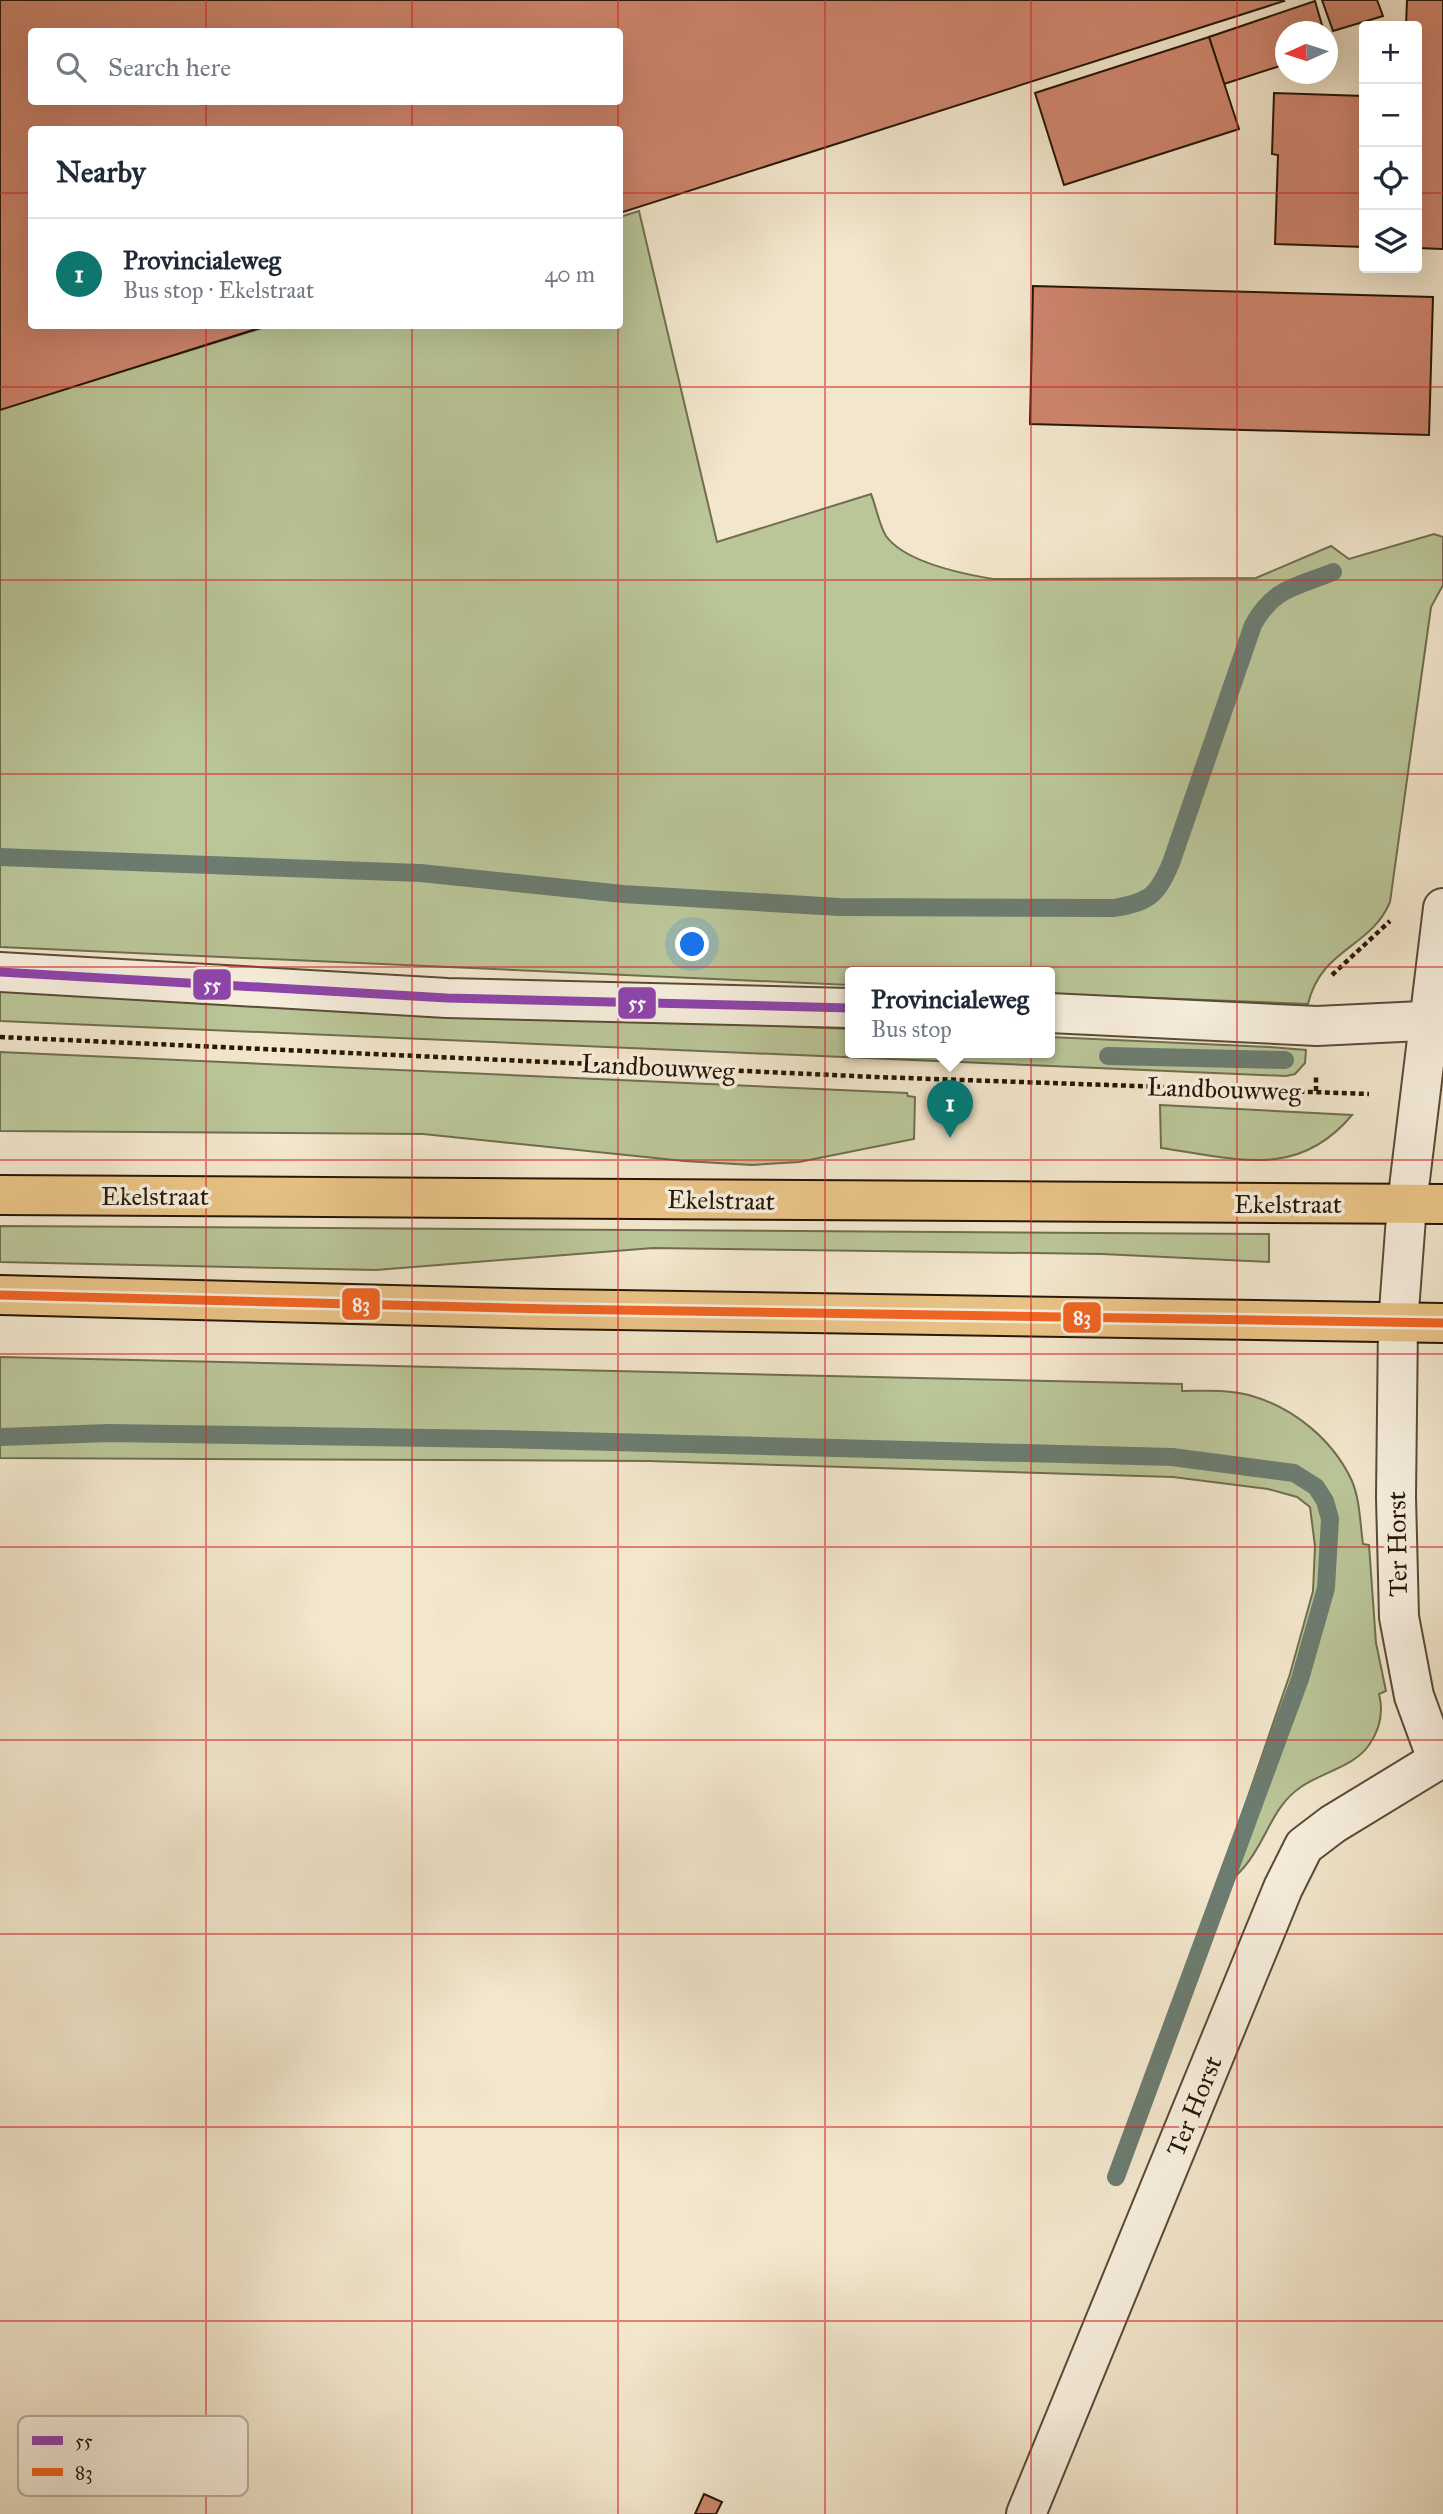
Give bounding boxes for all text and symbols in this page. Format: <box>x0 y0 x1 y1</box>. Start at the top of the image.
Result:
north arrow <box>1275 21 1338 84</box>
map controls <box>1359 21 1422 273</box>
button: + <box>1359 21 1422 84</box>
search box <box>28 28 623 105</box>
icon: search <box>52 48 90 86</box>
text: Search here <box>108 51 231 83</box>
button: − <box>1359 84 1422 147</box>
button: locate <box>1359 147 1422 210</box>
text: Nearby <box>56 154 146 190</box>
button: layers <box>1359 210 1422 273</box>
text: Provincialeweg <box>123 244 281 276</box>
text: 1 <box>74 260 84 288</box>
text: 40 m <box>545 260 595 288</box>
text: Bus stop · Ekelstraat <box>123 276 314 304</box>
your location <box>675 927 709 961</box>
popup <box>845 967 1055 1058</box>
line badge: 55 <box>192 968 232 1001</box>
text: 55 <box>203 973 221 996</box>
text: Provincialeweg <box>871 983 1029 1015</box>
line badge: 55 <box>617 986 657 1020</box>
text: 55 <box>628 991 646 1014</box>
text: Bus stop <box>871 1015 952 1043</box>
street label: Landbouwweg <box>580 1047 736 1087</box>
street label: Landbouwweg <box>1147 1070 1302 1108</box>
pin: 1 <box>927 1080 973 1138</box>
street label: Ekelstraat <box>101 1180 209 1212</box>
street label: Ekelstraat <box>667 1183 775 1217</box>
street label: Ekelstraat <box>1234 1188 1342 1220</box>
line badge: 83 <box>341 1287 381 1321</box>
text: 83 <box>352 1293 370 1317</box>
line badge: 83 <box>1062 1301 1102 1334</box>
text: 83 <box>1073 1306 1091 1330</box>
street label: Ter Horst <box>1380 1491 1414 1597</box>
street label: Ter Horst <box>1159 2051 1229 2161</box>
legend <box>18 2416 248 2496</box>
text: 55 <box>75 2429 93 2452</box>
text: 83 <box>75 2461 93 2484</box>

